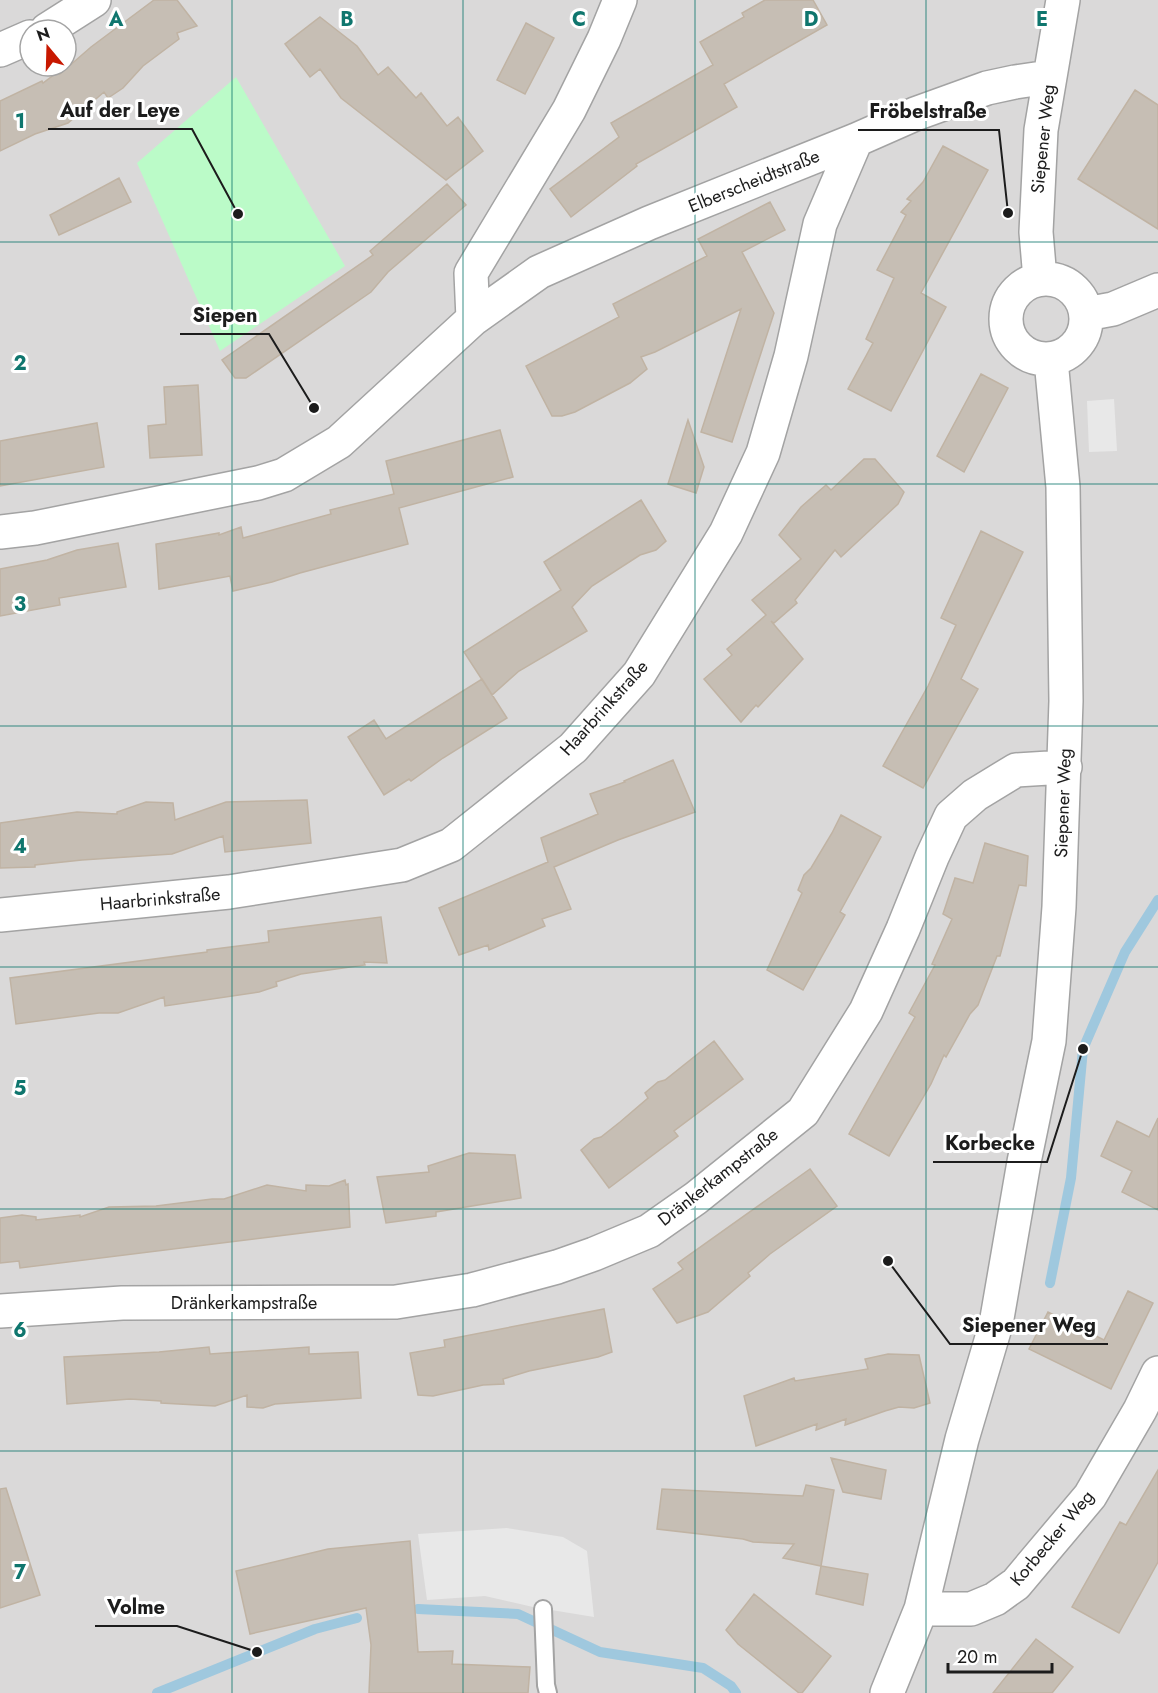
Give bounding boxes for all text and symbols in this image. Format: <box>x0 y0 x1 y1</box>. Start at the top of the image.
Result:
text: A <box>108 5 124 34</box>
text: B <box>340 5 354 34</box>
text: C <box>572 5 586 34</box>
text: D <box>804 5 818 34</box>
text: E <box>1036 5 1048 34</box>
north arrow <box>18 18 78 78</box>
text: N <box>34 21 53 47</box>
street label: Siepener Weg <box>1024 83 1062 195</box>
callout: Auf der Leye <box>48 91 192 129</box>
callout: Fröbelstraße <box>858 92 999 130</box>
text: Auf der Leye <box>59 96 180 125</box>
text: Fröbelstraße <box>869 97 987 126</box>
text: 1 <box>15 107 25 136</box>
street label: Elberscheidtstraße <box>684 143 824 219</box>
callout: Siepen <box>180 296 269 334</box>
text: Siepen <box>193 301 257 330</box>
text: 2 <box>13 349 27 378</box>
text: 3 <box>14 590 26 619</box>
street label: Haarbrinkstraße <box>554 654 654 762</box>
street label: Siepener Weg <box>1048 748 1078 858</box>
text: 4 <box>13 832 27 861</box>
street label: Haarbrinkstraße <box>99 881 221 917</box>
text: 5 <box>14 1074 27 1103</box>
street label: Dränkerkampstraße <box>652 1122 784 1232</box>
callout: Korbecke <box>933 1124 1047 1162</box>
text: Korbecke <box>945 1129 1035 1158</box>
street label: Dränkerkampstraße <box>171 1290 317 1316</box>
callout: Siepener Weg <box>950 1306 1108 1344</box>
text: Siepener Weg <box>962 1311 1096 1340</box>
text: 6 <box>13 1316 27 1345</box>
street label: Korbecker Weg <box>1004 1484 1100 1592</box>
text: 7 <box>14 1558 27 1587</box>
callout: Volme <box>95 1588 177 1626</box>
text: Volme <box>106 1593 165 1622</box>
scale bar <box>948 1636 1052 1674</box>
text: 20 m <box>957 1644 997 1670</box>

